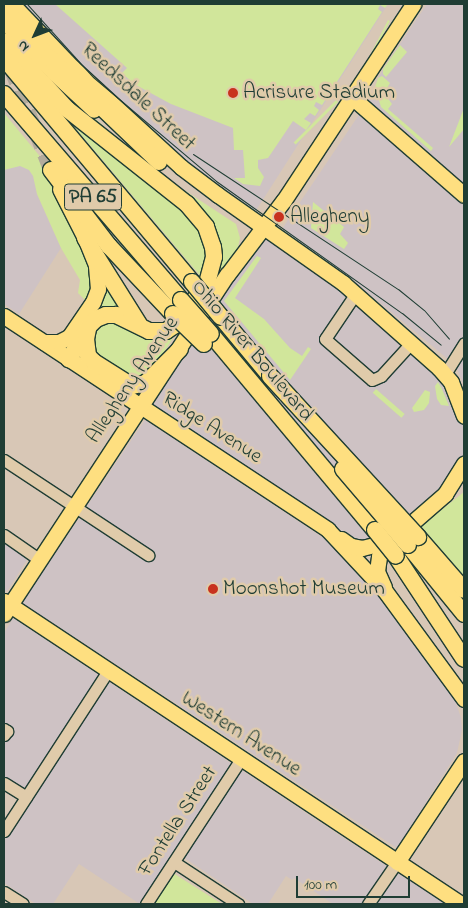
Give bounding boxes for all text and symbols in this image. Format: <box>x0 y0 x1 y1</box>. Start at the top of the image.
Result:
north arrow <box>10 10 60 60</box>
text: N <box>13 35 35 56</box>
street label: Reedsdale Street <box>76 38 200 156</box>
place label: Acrisure Stadium <box>243 80 395 106</box>
marker: Acrisure Stadium <box>227 87 239 99</box>
road number: PA 65 <box>63 180 123 214</box>
place label: Allegheny <box>290 204 369 230</box>
marker: Allegheny <box>272 210 286 224</box>
street label: Ohio River Boulevard <box>186 275 318 427</box>
street label: Allegheny Avenue <box>81 312 185 448</box>
street label: Ridge Avenue <box>157 386 267 470</box>
place label: Moonshot Museum <box>223 576 385 602</box>
marker: Moonshot Museum <box>207 583 219 595</box>
street label: Western Avenue <box>176 686 306 782</box>
street label: Fontella Street <box>133 761 223 881</box>
scale bar <box>298 866 412 898</box>
text: 100 m <box>304 874 337 896</box>

